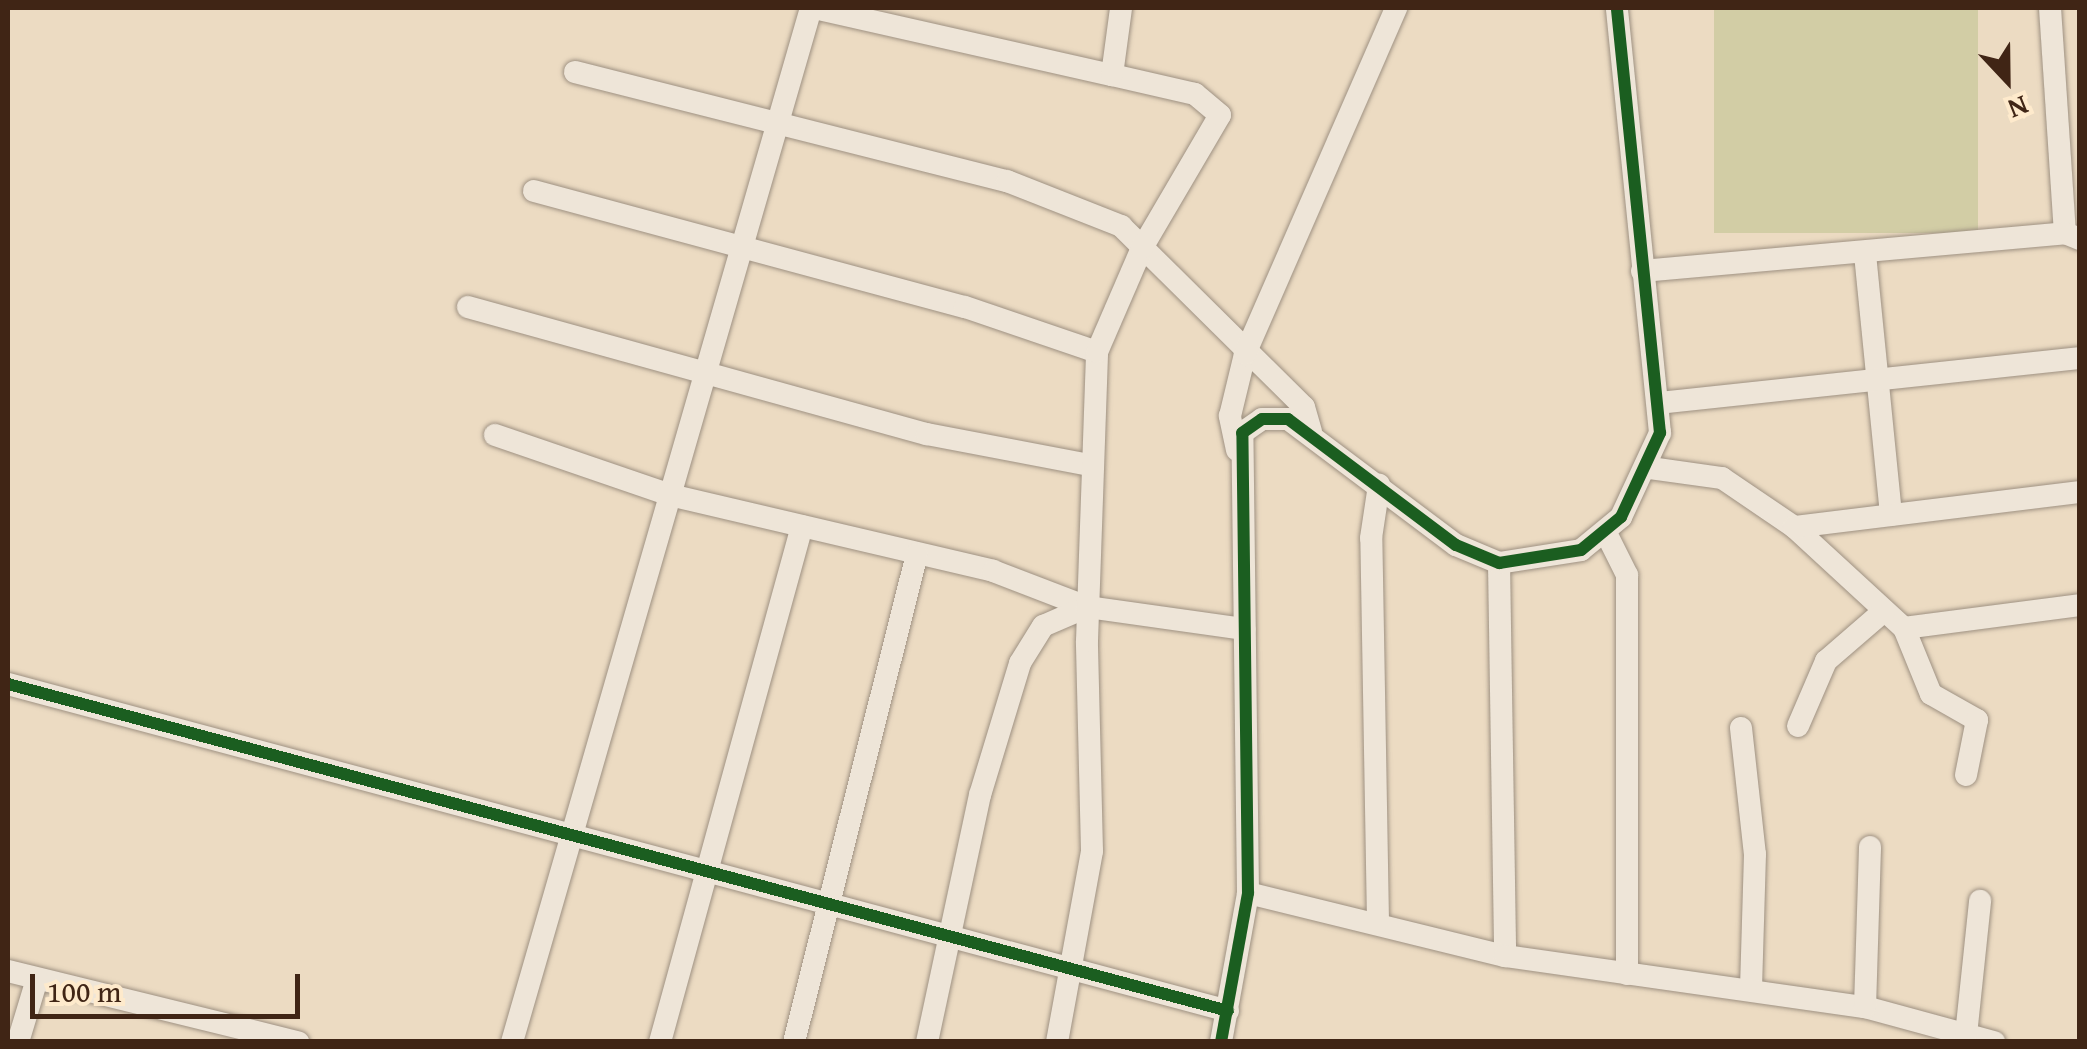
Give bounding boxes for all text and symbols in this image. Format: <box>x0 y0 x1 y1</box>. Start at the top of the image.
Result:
north arrow <box>1957 30 2057 130</box>
text: N <box>2002 86 2035 131</box>
scale bar <box>35 954 305 1016</box>
text: 100 m <box>47 969 121 1013</box>

